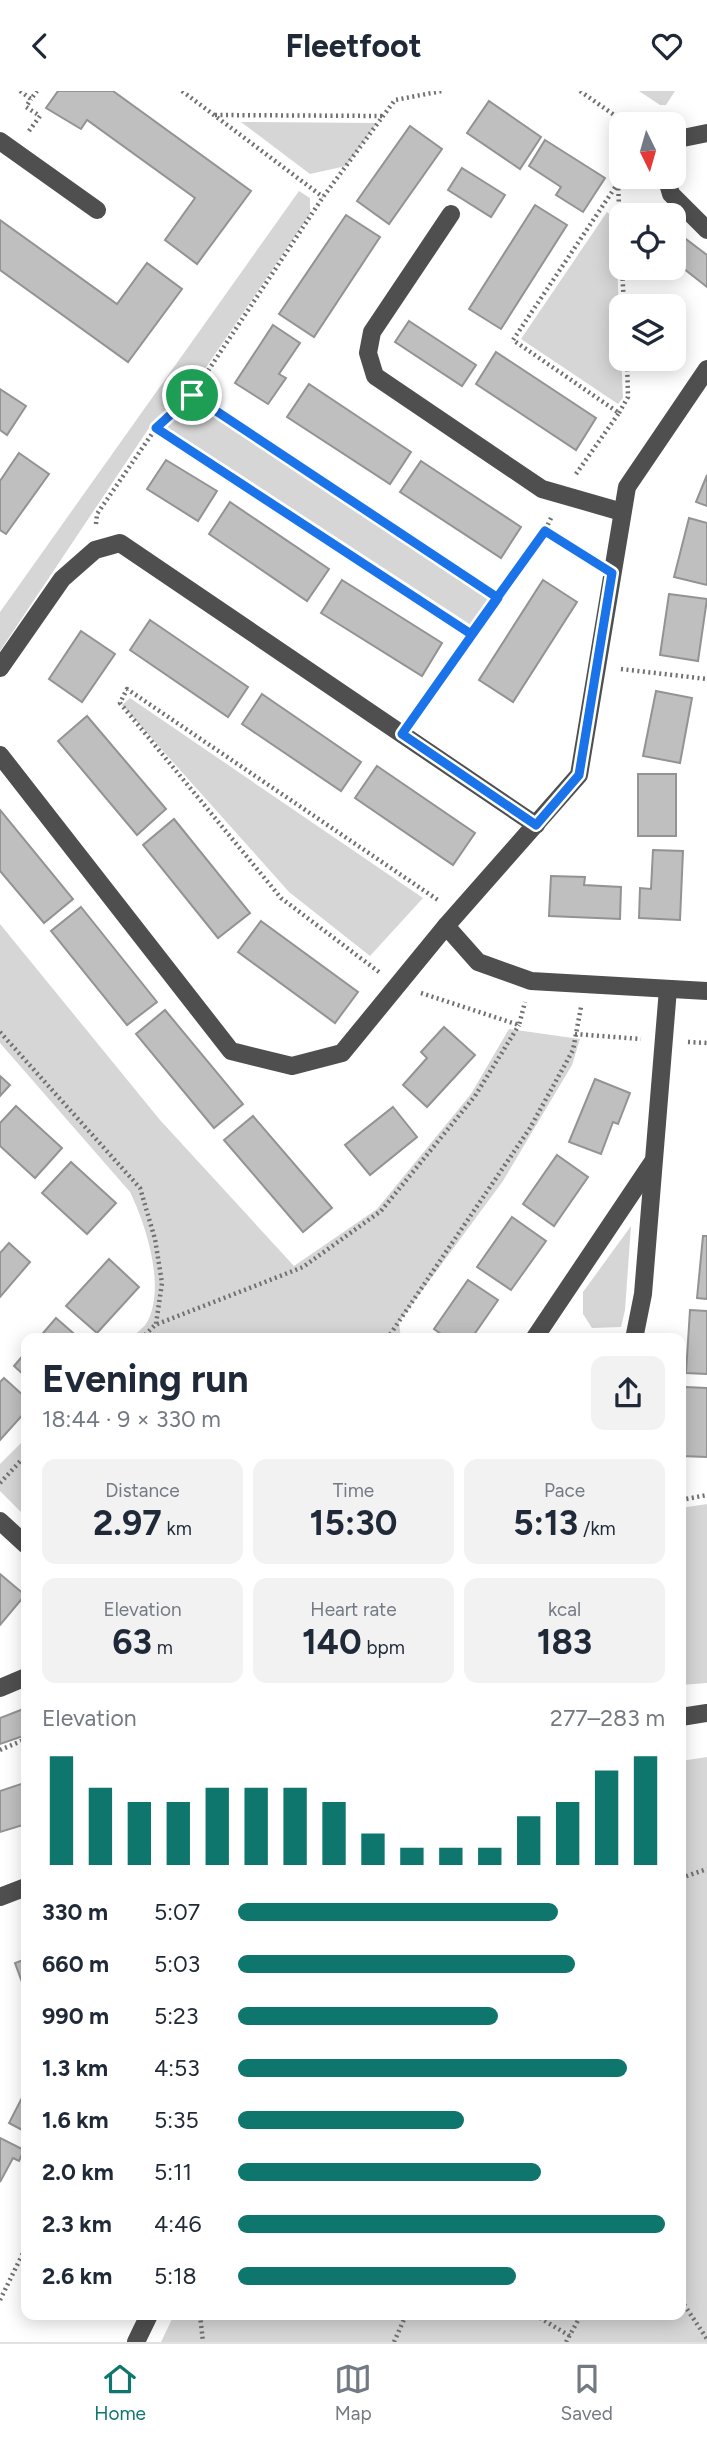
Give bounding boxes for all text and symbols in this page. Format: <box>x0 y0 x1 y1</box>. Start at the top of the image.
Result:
icon: back <box>21 27 59 65</box>
text: Fleetfoot <box>285 27 422 65</box>
icon: heart <box>648 27 686 65</box>
north arrow <box>609 112 686 189</box>
map controls <box>609 112 686 371</box>
button: locate <box>609 203 686 280</box>
button: layers <box>609 294 686 371</box>
pin <box>162 365 222 425</box>
icon: arrive <box>173 376 211 414</box>
text: Evening run <box>42 1356 249 1402</box>
button: share <box>591 1356 665 1430</box>
text: 18:44 · 9 × 330 m <box>42 1405 221 1433</box>
text: Distance <box>105 1479 180 1502</box>
text: Time <box>333 1479 374 1502</box>
text: Pace <box>544 1479 585 1502</box>
text: 2.97 <box>93 1502 162 1544</box>
text: 15:30 <box>310 1502 397 1544</box>
text: 5:13 <box>513 1502 578 1544</box>
text: km <box>162 1517 192 1540</box>
text: /km <box>578 1517 616 1540</box>
text: Elevation <box>103 1598 182 1621</box>
text: Heart rate <box>310 1598 397 1621</box>
text: kcal <box>548 1598 581 1621</box>
text: 63 <box>112 1621 152 1663</box>
text: 140 <box>302 1621 362 1663</box>
text: 183 <box>537 1621 592 1663</box>
text: m <box>152 1636 173 1659</box>
text: bpm <box>362 1636 405 1659</box>
text: Elevation <box>42 1704 137 1732</box>
text: 277–283 m <box>550 1704 665 1732</box>
text: 330 m <box>42 1898 108 1926</box>
text: 5:07 <box>154 1898 200 1926</box>
text: 660 m <box>42 1950 109 1978</box>
text: 5:03 <box>154 1950 200 1978</box>
text: 990 m <box>42 2002 109 2030</box>
text: 5:23 <box>154 2002 198 2030</box>
text: 1.3 km <box>42 2054 108 2082</box>
text: 4:53 <box>154 2054 200 2082</box>
text: 1.6 km <box>42 2106 109 2134</box>
text: 5:35 <box>154 2106 199 2134</box>
text: 2.0 km <box>42 2158 114 2186</box>
text: 5:11 <box>154 2158 192 2186</box>
text: 2.3 km <box>42 2210 112 2238</box>
text: 4:46 <box>154 2210 201 2238</box>
text: 2.6 km <box>42 2262 112 2290</box>
text: 5:18 <box>154 2262 197 2290</box>
tab: Home <box>94 2360 146 2425</box>
tab: Map <box>334 2360 372 2425</box>
tab: Saved <box>560 2360 613 2425</box>

